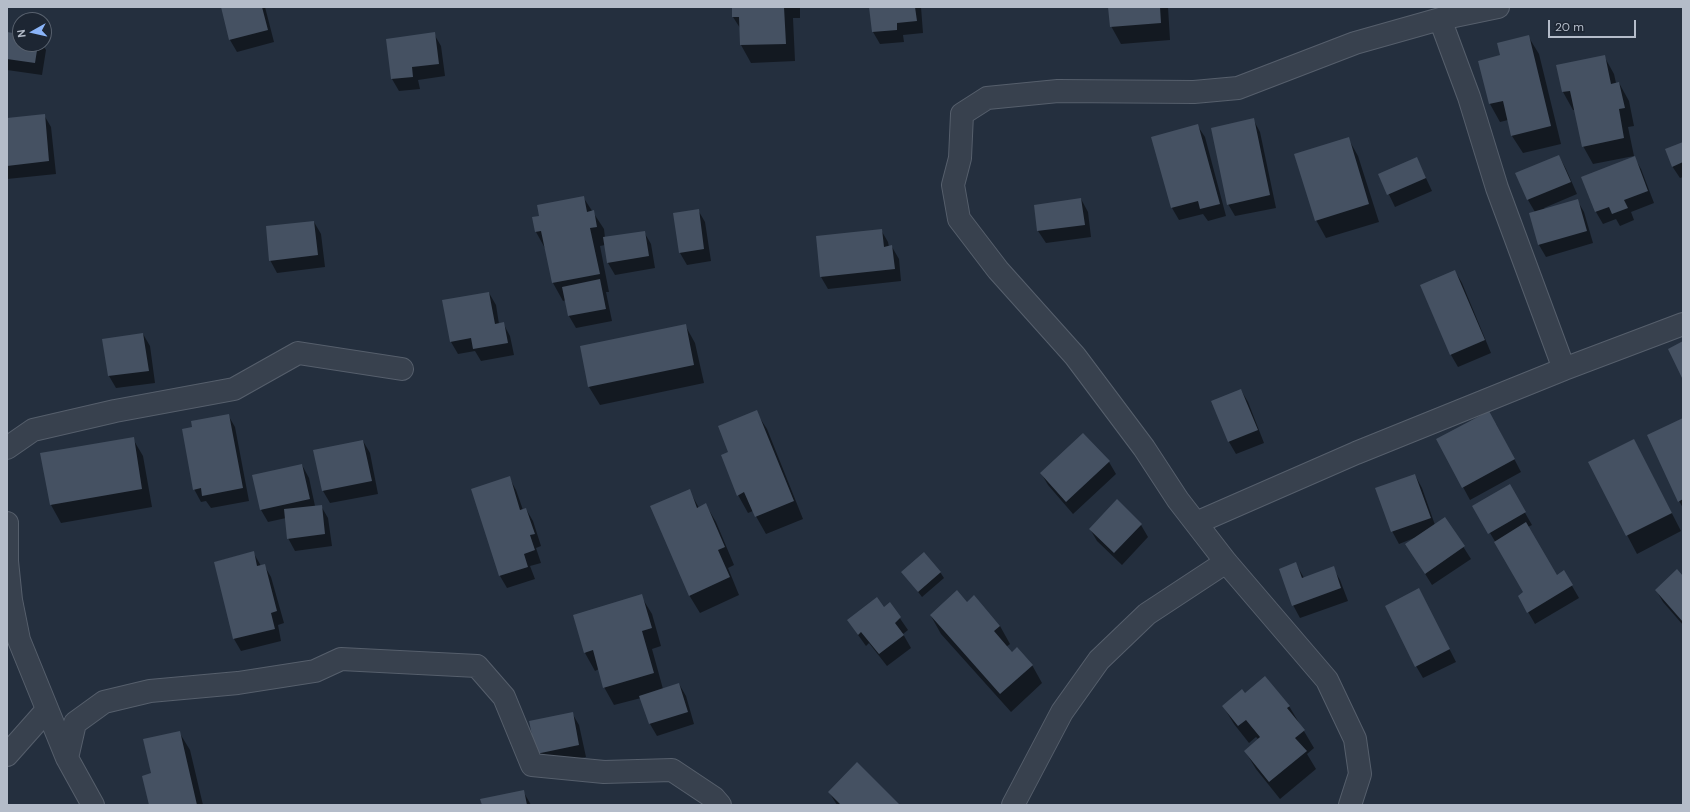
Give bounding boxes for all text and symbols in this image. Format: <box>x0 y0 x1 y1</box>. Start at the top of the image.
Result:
north arrow <box>12 12 52 52</box>
scale bar <box>1550 12 1638 38</box>
text: 20 m <box>1555 19 1584 35</box>
text: N <box>14 29 29 38</box>

